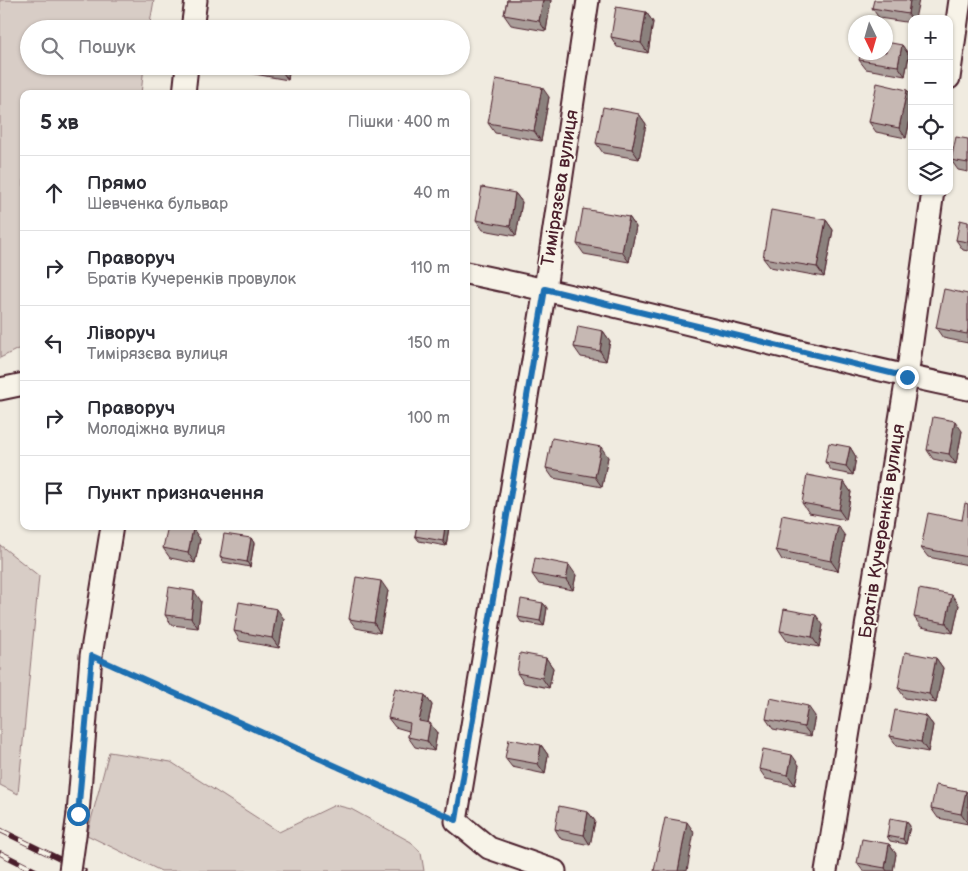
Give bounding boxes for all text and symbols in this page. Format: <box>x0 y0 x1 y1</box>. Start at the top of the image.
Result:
north arrow <box>848 15 893 60</box>
map controls <box>908 15 953 195</box>
button: + <box>908 15 953 60</box>
search box <box>20 20 470 75</box>
icon: search <box>38 34 66 62</box>
text: Пошук <box>78 36 136 59</box>
button: − <box>908 60 953 105</box>
button: locate <box>908 105 953 150</box>
street label: Тимірязєва вулиця <box>537 108 583 268</box>
text: 5 хв <box>40 110 79 135</box>
text: Пішки · 400 m <box>348 113 450 132</box>
button: layers <box>908 150 953 195</box>
text: Прямо <box>87 172 147 195</box>
icon: ahead <box>40 179 68 207</box>
text: 40 m <box>413 184 450 203</box>
text: Шевченка бульвар <box>87 195 228 214</box>
text: Праворуч <box>87 247 175 270</box>
icon: right <box>40 254 68 282</box>
text: 110 m <box>411 259 450 278</box>
text: Братів Кучеренків провулок <box>87 270 296 289</box>
text: Ліворуч <box>87 322 156 345</box>
icon: left <box>40 329 68 357</box>
text: 150 m <box>408 334 450 353</box>
text: Тимірязєва вулиця <box>87 345 228 364</box>
route end <box>896 366 919 389</box>
text: Праворуч <box>87 397 175 420</box>
icon: right <box>40 404 68 432</box>
text: 100 m <box>407 409 450 428</box>
text: Молодіжна вулиця <box>87 420 225 439</box>
street label: Братів Кучеренків вулиця <box>855 422 909 640</box>
icon: arrive <box>40 479 68 507</box>
text: Пункт призначення <box>87 482 264 505</box>
route start <box>67 803 90 826</box>

